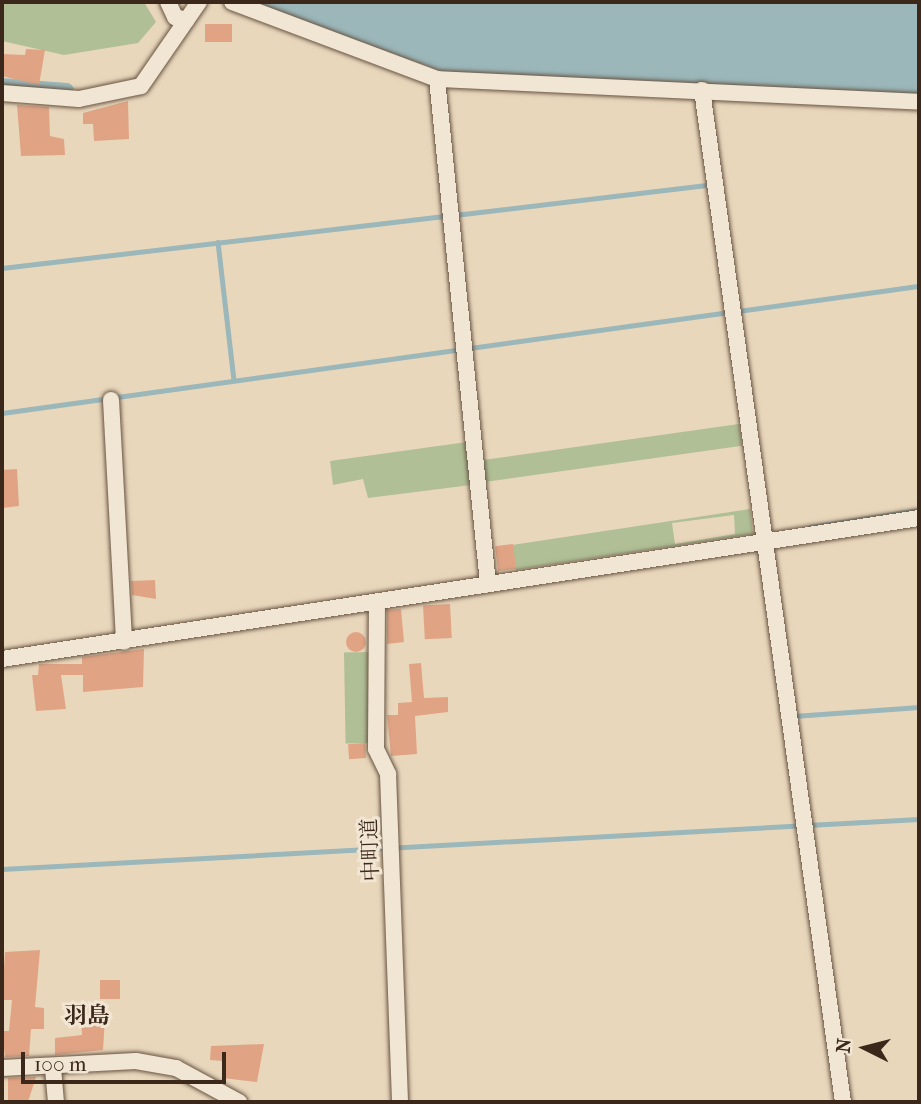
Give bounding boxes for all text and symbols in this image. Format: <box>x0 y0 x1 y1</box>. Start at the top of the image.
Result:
street label: 中町道 <box>356 818 384 882</box>
district label: 羽島 <box>64 1002 110 1030</box>
north arrow <box>830 1013 900 1083</box>
text: N <box>832 1037 856 1054</box>
scale bar <box>24 1038 229 1082</box>
text: 100 m <box>34 1052 87 1076</box>

